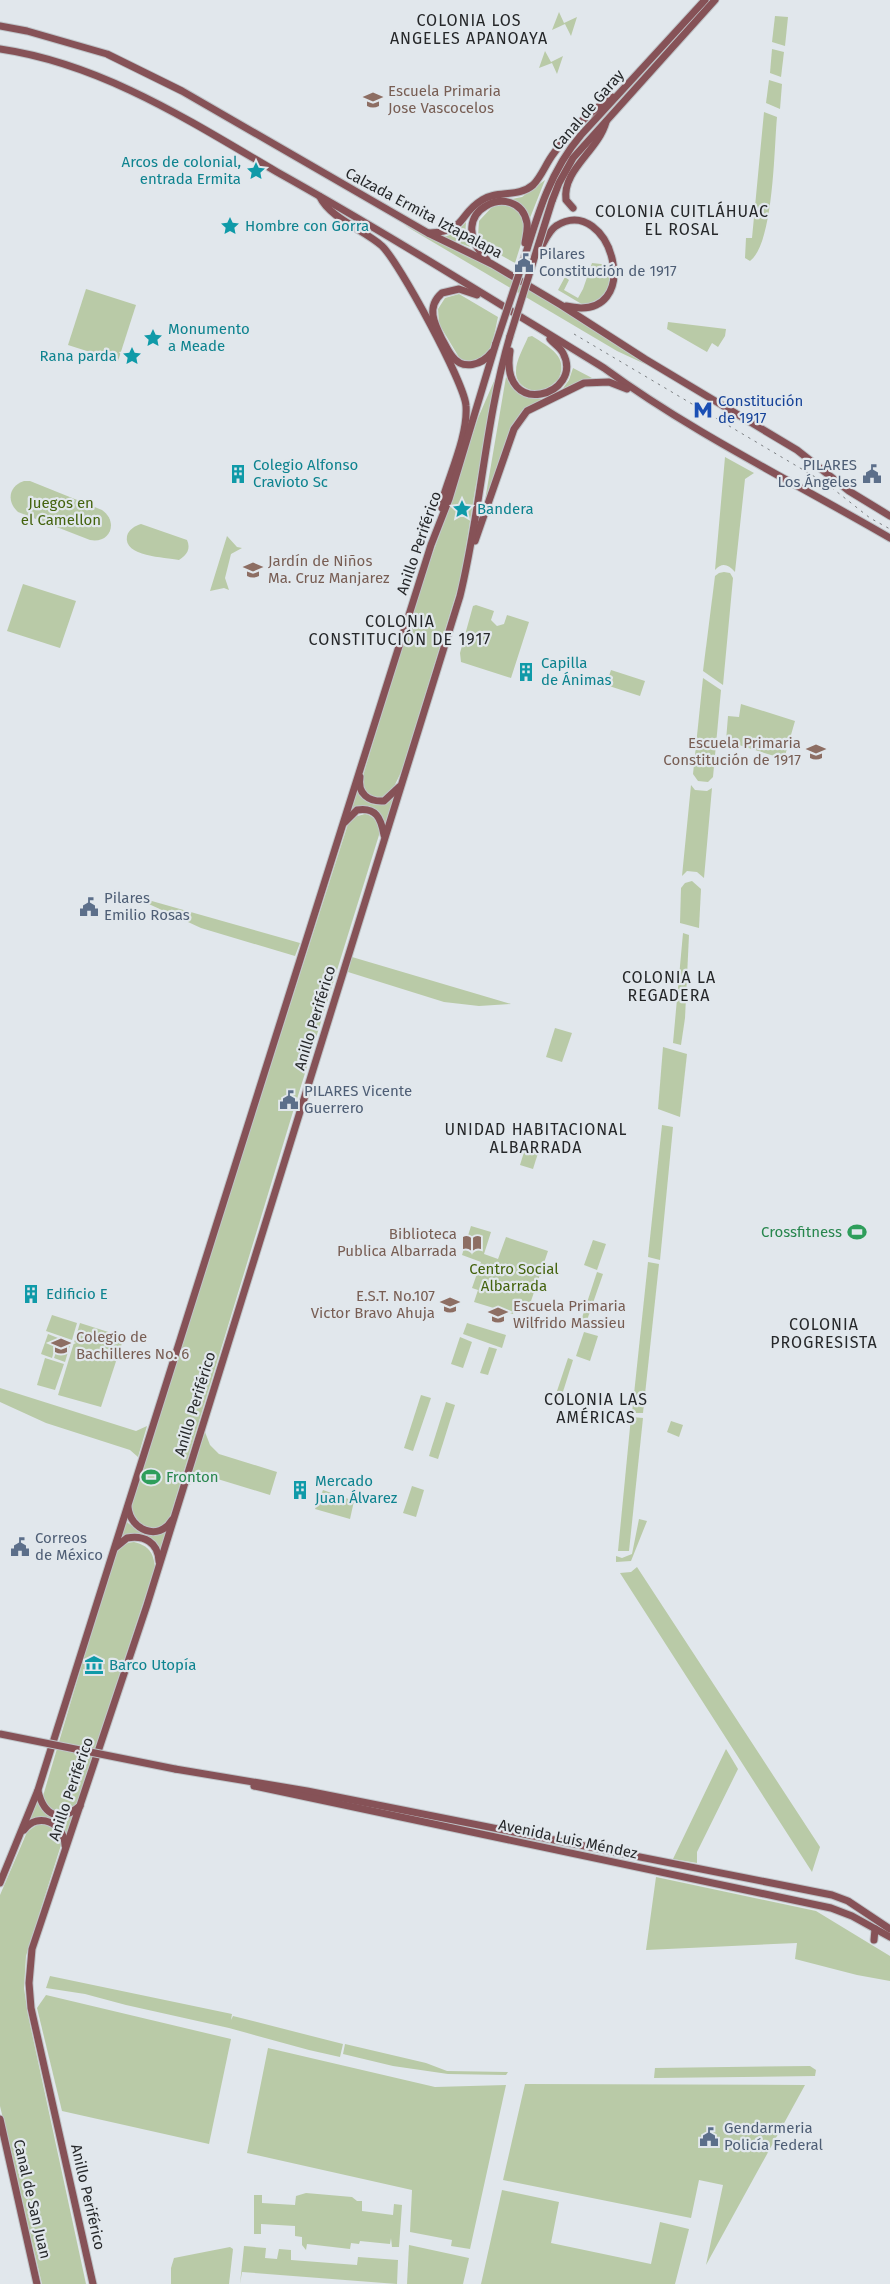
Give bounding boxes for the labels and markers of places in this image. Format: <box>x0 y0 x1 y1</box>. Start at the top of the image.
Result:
place label: Escuela Primaria Jose Vascocelos <box>388 82 501 117</box>
school or university icon: Escuela Primaria Jose Vascocelos <box>362 89 384 111</box>
place label: Arcos de colonial, entrada Ermita <box>122 153 241 188</box>
place icon: Arcos de colonial, entrada Ermita <box>245 160 267 182</box>
place icon: Hombre con Gorra <box>219 215 241 237</box>
place label: Hombre con Gorra <box>245 217 369 235</box>
place label: Pilares Constitución de 1917 <box>539 245 677 280</box>
public building icon: Pilares Constitución de 1917 <box>513 252 535 274</box>
place label: Monumento a Meade <box>168 320 250 355</box>
place icon: Monumento a Meade <box>142 327 164 349</box>
place icon: Rana parda <box>121 345 143 367</box>
place label: Rana parda <box>40 347 117 365</box>
place label: Constitución de 1917 <box>718 392 803 427</box>
metro station icon: Constitución de 1917 <box>692 399 714 421</box>
place label: Colegio Alfonso Cravioto Sc <box>253 456 358 491</box>
place label: PILARES Los Ángeles <box>778 456 857 491</box>
building icon: Colegio Alfonso Cravioto Sc <box>227 463 249 485</box>
public building icon: PILARES Los Ángeles <box>861 463 883 485</box>
place icon: Bandera <box>451 498 473 520</box>
place label: Bandera <box>477 500 534 518</box>
place label: Jardín de Niños Ma. Cruz Manjarez <box>268 552 390 587</box>
school or university icon: Jardín de Niños Ma. Cruz Manjarez <box>242 559 264 581</box>
place label: Capilla de Ánimas <box>541 654 612 689</box>
building icon: Capilla de Ánimas <box>515 661 537 683</box>
place label: Escuela Primaria Constitución de 1917 <box>663 734 801 769</box>
school or university icon: Escuela Primaria Constitución de 1917 <box>805 741 827 763</box>
place label: Pilares Emilio Rosas <box>104 889 190 924</box>
public building icon: Pilares Emilio Rosas <box>78 896 100 918</box>
place label: PILARES Vicente Guerrero <box>304 1082 412 1117</box>
public building icon: PILARES Vicente Guerrero <box>278 1089 300 1111</box>
sports icon: Crossfitness <box>846 1221 868 1243</box>
place label: Crossfitness <box>761 1223 842 1241</box>
place label: Biblioteca Publica Albarrada <box>337 1225 457 1260</box>
library icon: Biblioteca Publica Albarrada <box>461 1232 483 1254</box>
building icon: Edificio E <box>20 1283 42 1305</box>
place label: Edificio E <box>46 1285 108 1303</box>
place label: E.S.T. No.107 Victor Bravo Ahuja <box>311 1287 435 1322</box>
school or university icon: E.S.T. No.107 Victor Bravo Ahuja <box>439 1294 461 1316</box>
place label: Escuela Primaria Wilfrido Massieu <box>513 1297 626 1332</box>
school or university icon: Escuela Primaria Wilfrido Massieu <box>487 1304 509 1326</box>
place label: Colegio de Bachilleres No. 6 <box>76 1328 189 1363</box>
school or university icon: Colegio de Bachilleres No. 6 <box>50 1335 72 1357</box>
sports icon: Fronton <box>140 1466 162 1488</box>
place label: Fronton <box>166 1468 218 1486</box>
place label: Mercado Juan Álvarez <box>315 1472 398 1507</box>
building icon: Mercado Juan Álvarez <box>289 1479 311 1501</box>
place label: Correos de México <box>35 1529 103 1564</box>
public building icon: Correos de México <box>9 1536 31 1558</box>
museum icon: Barco Utopía <box>83 1654 105 1676</box>
place label: Barco Utopía <box>109 1656 196 1674</box>
place label: Gendarmeria Policía Federal <box>724 2119 824 2154</box>
public building icon: Gendarmeria Policía Federal <box>698 2126 720 2148</box>

